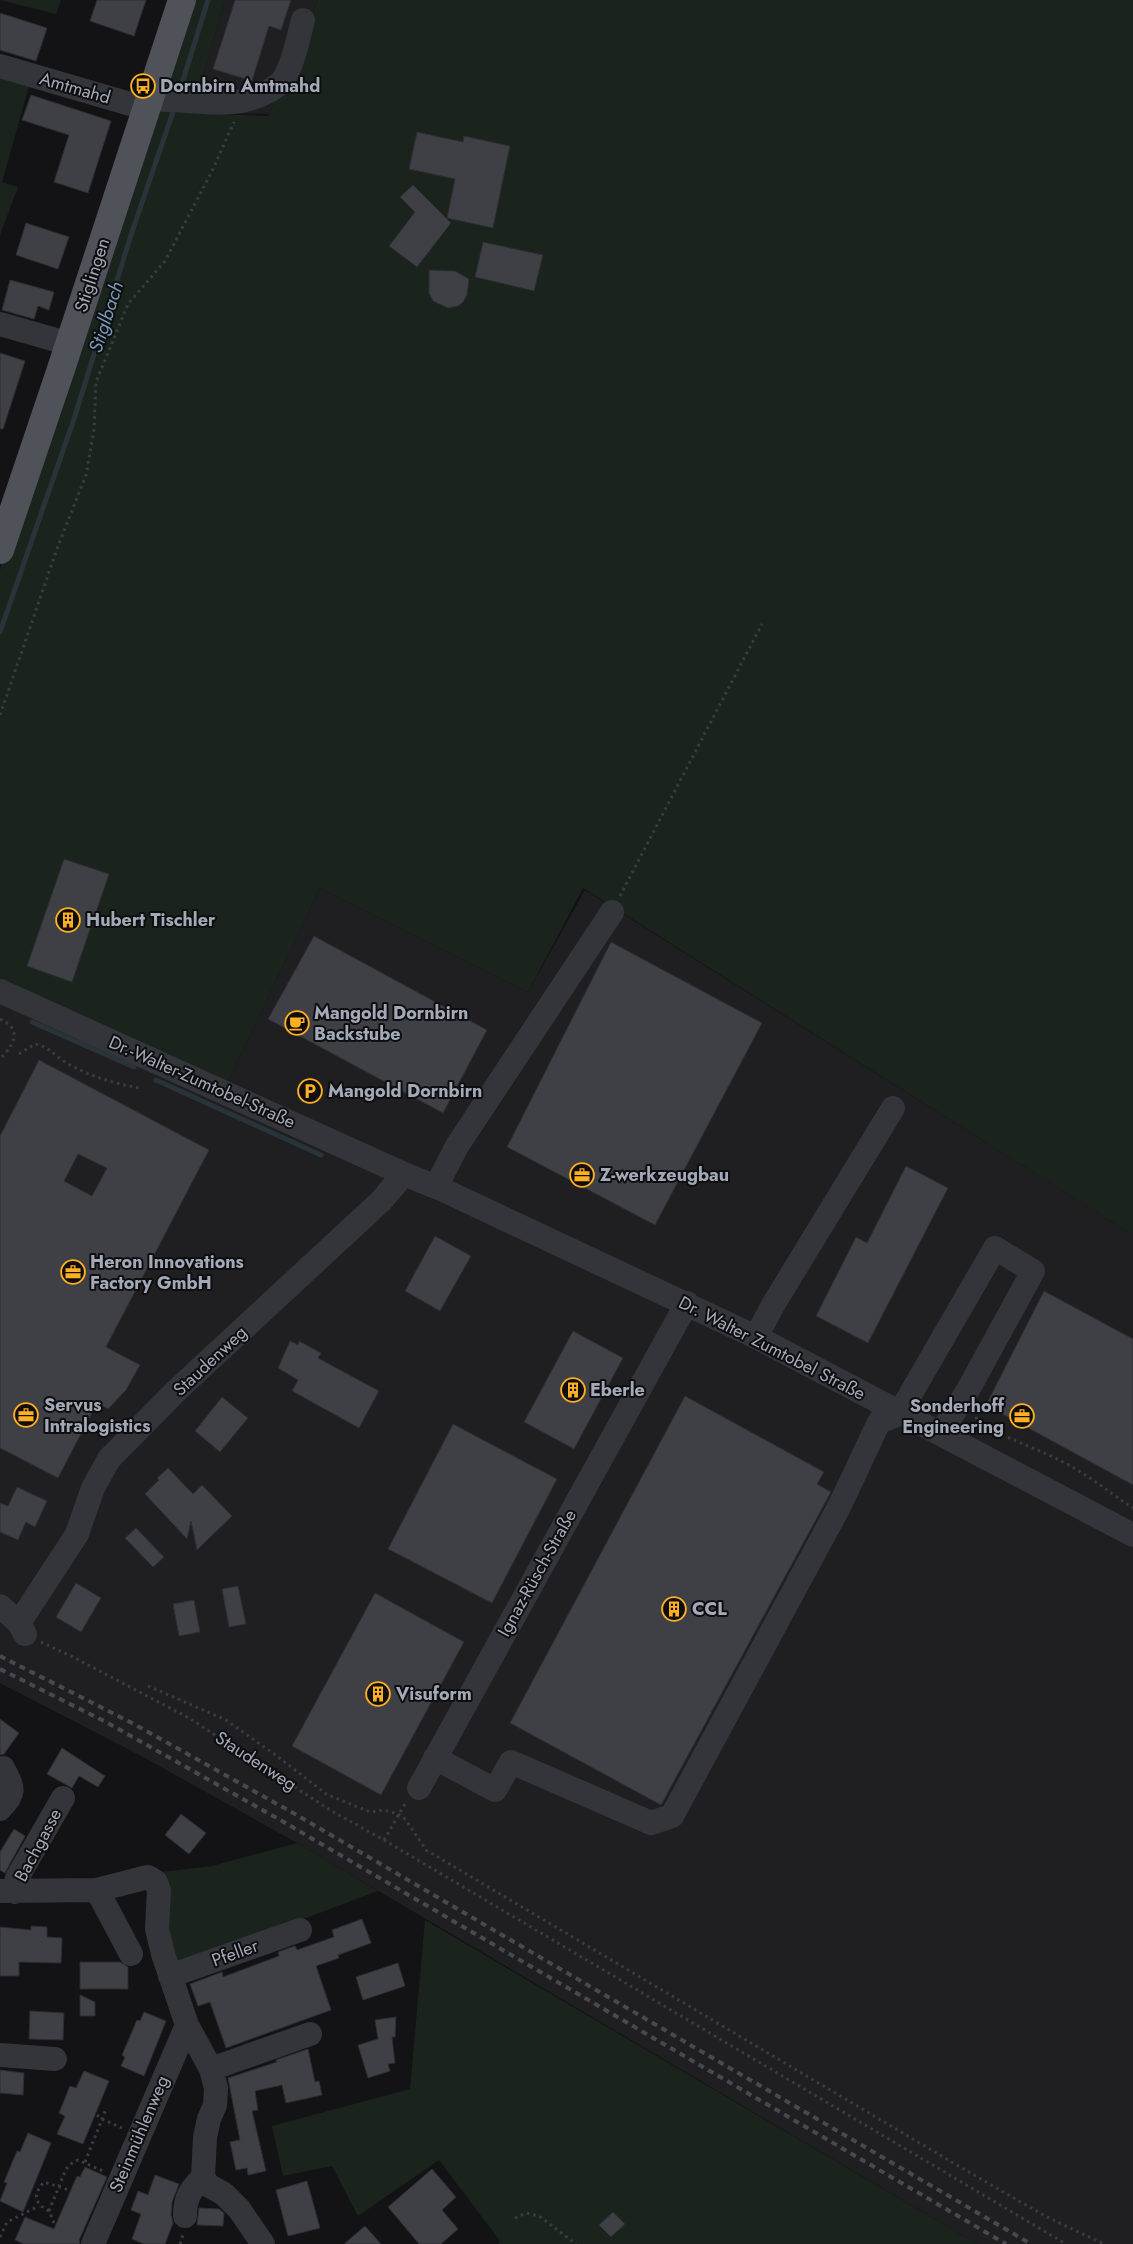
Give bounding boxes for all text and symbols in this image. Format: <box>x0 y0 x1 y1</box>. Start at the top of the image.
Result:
street label: Amtmahd <box>36 65 114 111</box>
bus stop icon: Dornbirn Amtmahd <box>130 73 156 99</box>
place label: Dornbirn Amtmahd <box>160 73 320 99</box>
street label: Stiglingen <box>68 235 116 315</box>
water label: Stiglbach <box>82 278 130 356</box>
building icon: Hubert Tischler <box>55 907 81 933</box>
place label: Hubert Tischler <box>86 907 216 933</box>
place label: Mangold Dornbirn Backstube <box>314 1000 468 1047</box>
cafe icon: Mangold Dornbirn Backstube <box>284 1010 310 1036</box>
street label: Dr.-Walter-Zumtobel-Straße <box>105 1029 299 1135</box>
parking icon: Mangold Dornbirn <box>297 1078 323 1104</box>
place label: Mangold Dornbirn <box>328 1078 482 1104</box>
office icon: Z-werkzeugbau <box>569 1162 595 1188</box>
place label: Z-werkzeugbau <box>600 1162 729 1188</box>
place label: Heron Innovations Factory GmbH <box>90 1249 244 1296</box>
office icon: Heron Innovations Factory GmbH <box>60 1259 86 1285</box>
street label: Dr. Walter Zumtobel Straße <box>674 1290 870 1406</box>
street label: Staudenweg <box>167 1320 253 1402</box>
building icon: Eberle <box>560 1377 586 1403</box>
place label: Eberle <box>590 1377 645 1403</box>
place label: Servus Intralogistics <box>44 1392 150 1439</box>
place label: Sonderhoff Engineering <box>902 1393 1005 1440</box>
office icon: Servus Intralogistics <box>13 1402 39 1428</box>
office icon: Sonderhoff Engineering <box>1009 1403 1035 1429</box>
street label: Ignaz-Rüsch-Straße <box>491 1505 583 1641</box>
building icon: CCL <box>661 1596 687 1622</box>
place label: CCL <box>692 1596 727 1622</box>
building icon: Visuform <box>365 1681 391 1707</box>
place label: Visuform <box>395 1681 472 1707</box>
street label: Staudenweg <box>210 1725 302 1797</box>
street label: Bachgasse <box>8 1804 68 1886</box>
street label: Pfeller <box>208 1932 263 1973</box>
street label: Steinmühlenweg <box>103 2071 175 2197</box>

